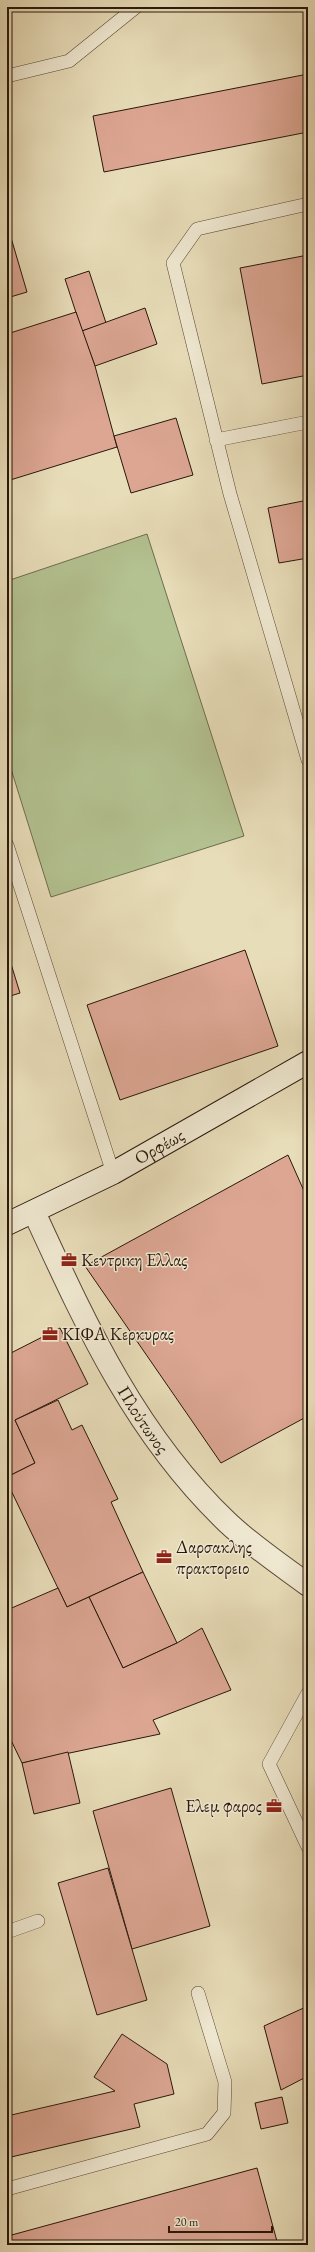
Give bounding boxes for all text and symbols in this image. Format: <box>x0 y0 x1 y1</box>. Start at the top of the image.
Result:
street label: Ορφέως <box>130 1123 188 1169</box>
place label: Κεντρικη Ελλας <box>81 1248 188 1271</box>
office icon: Κεντρικη Ελλας <box>60 1251 78 1269</box>
place label: ΚΙΦΑ Κερκυρας <box>62 1322 174 1345</box>
office icon: ΚΙΦΑ Κερκυρας <box>41 1325 59 1343</box>
street label: Πλούτωνος <box>113 1381 174 1458</box>
place label: Δαρσακλης πρακτορειο <box>176 1535 252 1579</box>
office icon: Δαρσακλης πρακτορειο <box>155 1548 173 1566</box>
place label: Ελεμ φαρος <box>185 1794 262 1817</box>
office icon: Ελεμ φαρος <box>265 1797 283 1815</box>
scale bar <box>169 2208 272 2234</box>
text: 20 m <box>175 2214 199 2230</box>

